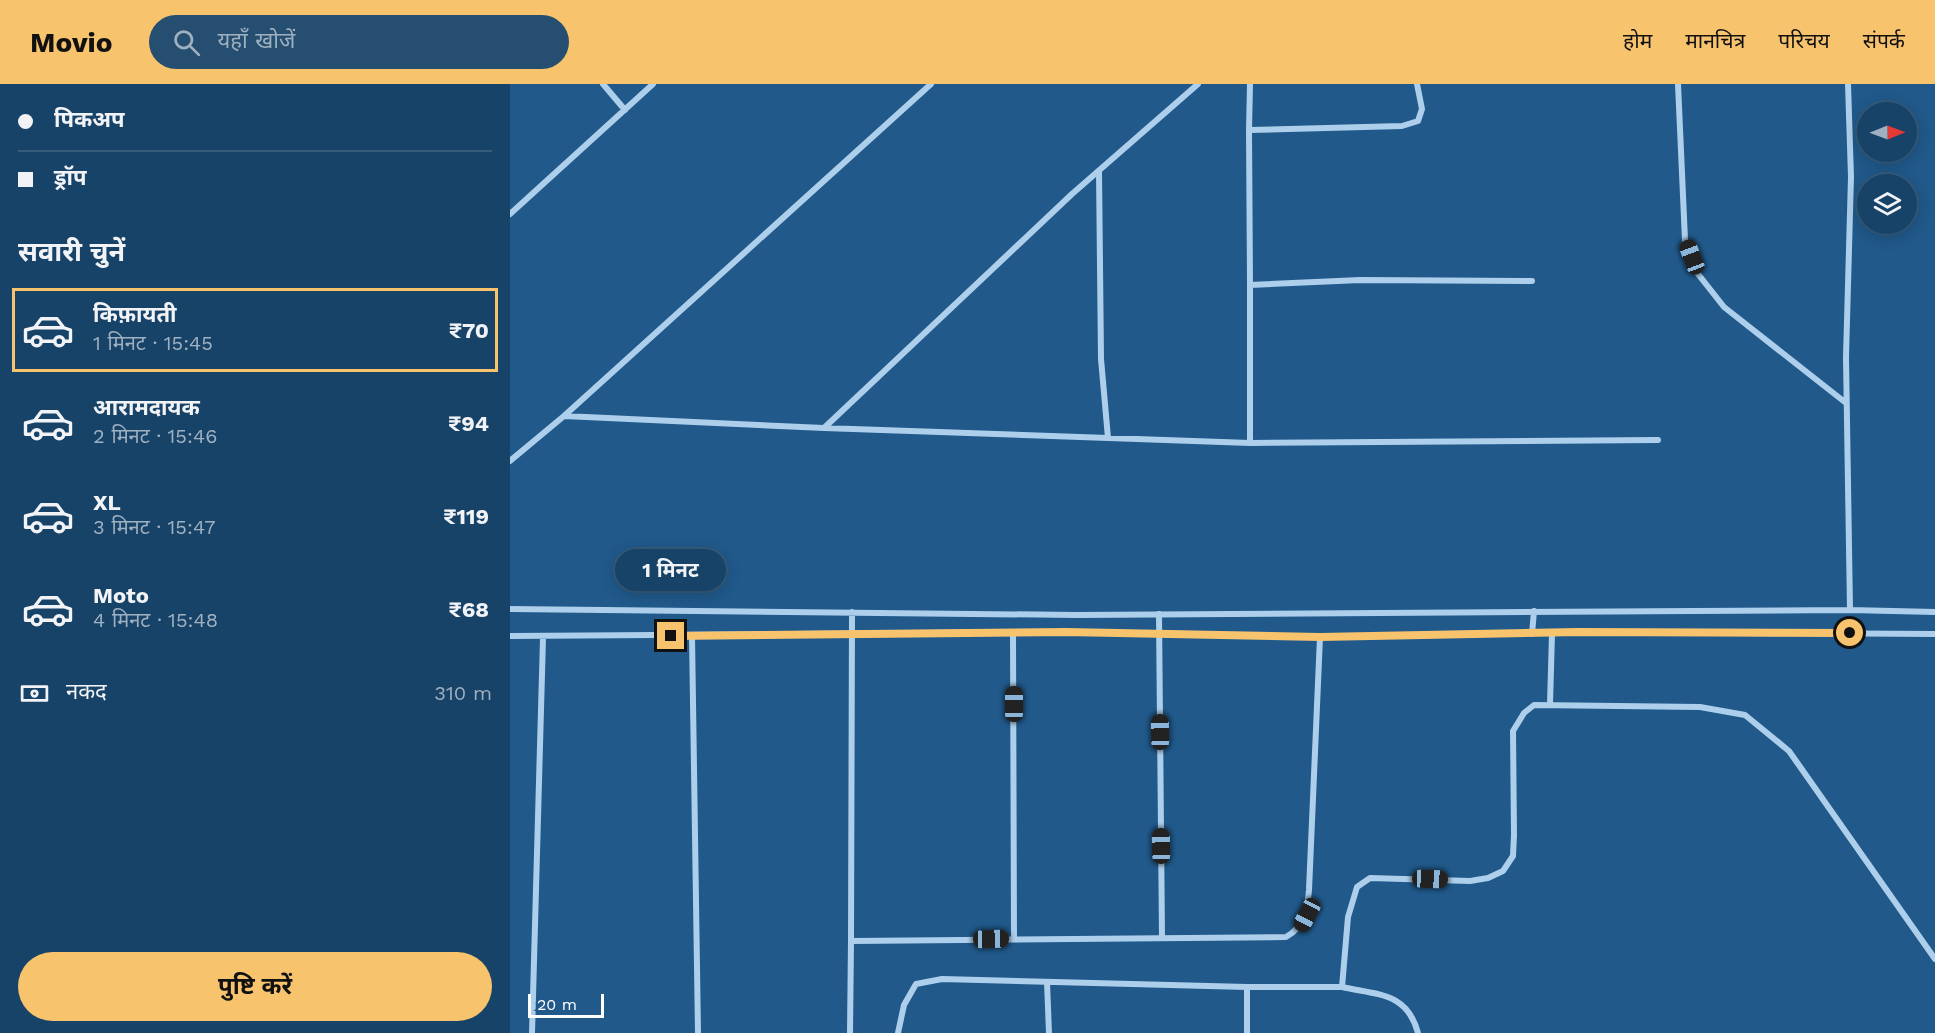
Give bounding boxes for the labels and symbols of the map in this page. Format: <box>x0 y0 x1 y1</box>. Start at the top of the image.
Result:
north arrow <box>1857 102 1917 162</box>
car <box>1677 237 1707 277</box>
callout: 1 मिनट <box>616 549 726 591</box>
route start <box>1836 619 1863 646</box>
route end <box>657 622 684 649</box>
car <box>1005 686 1023 722</box>
car <box>1151 714 1169 750</box>
car <box>1152 828 1170 864</box>
car <box>1412 869 1448 889</box>
car <box>1291 895 1323 935</box>
car <box>973 930 1009 948</box>
scale bar <box>528 991 604 1018</box>

